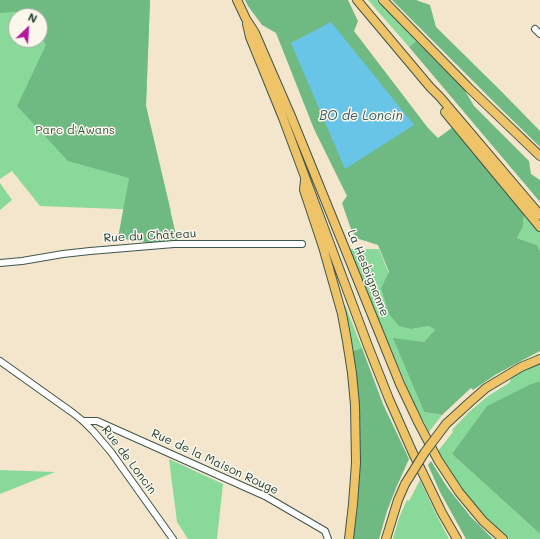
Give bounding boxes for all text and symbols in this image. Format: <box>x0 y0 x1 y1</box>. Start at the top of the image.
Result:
north arrow <box>8 8 48 48</box>
text: N <box>26 9 40 26</box>
water label: BO de Loncin <box>319 108 403 124</box>
park label: Parc d'Awans <box>35 123 115 137</box>
street label: Rue du Château <box>103 226 197 246</box>
street label: La Hesbignonne <box>344 228 392 318</box>
street label: Rue de Loncin <box>99 423 159 497</box>
street label: Rue de la Maison Rouge <box>149 426 281 498</box>

